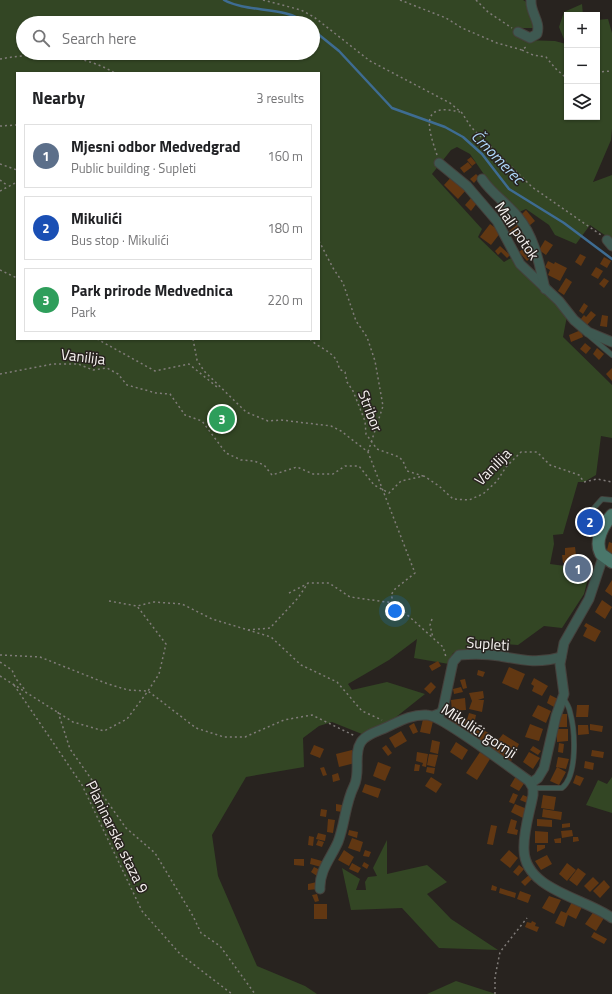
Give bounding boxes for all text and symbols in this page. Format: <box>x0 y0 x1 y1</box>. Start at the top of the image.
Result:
map controls <box>564 12 600 120</box>
button: + <box>564 12 600 48</box>
search box <box>16 16 320 60</box>
icon: search <box>30 27 52 49</box>
text: Search here <box>62 27 136 50</box>
button: − <box>564 48 600 84</box>
button: layers <box>564 84 600 120</box>
text: Nearby <box>32 85 85 111</box>
text: 3 results <box>256 88 304 108</box>
water label: Črnomerec <box>466 124 531 191</box>
text: Mjesni odbor Medvedgrad <box>71 135 241 158</box>
text: 1 <box>42 146 50 166</box>
text: 160 m <box>267 146 303 166</box>
text: Public building · Supleti <box>71 158 196 178</box>
street label: Mali potok <box>489 197 545 265</box>
text: Mikulići <box>71 207 122 230</box>
text: 2 <box>42 218 50 238</box>
text: 180 m <box>267 218 303 238</box>
text: Bus stop · Mikulići <box>71 230 169 250</box>
text: Park prirode Medvednica <box>71 279 233 302</box>
text: 3 <box>42 290 50 310</box>
text: 220 m <box>267 290 303 310</box>
text: Park <box>71 302 96 322</box>
street label: Vanilija <box>59 342 107 371</box>
street label: Stribor <box>352 387 389 435</box>
pin: 3 <box>209 404 235 434</box>
street label: Vanilija <box>469 442 517 491</box>
pin: 2 <box>577 507 603 537</box>
pin: 1 <box>565 554 591 584</box>
your location <box>385 601 405 621</box>
street label: Supleti <box>466 631 511 656</box>
street label: Mikulići gornji <box>437 697 522 764</box>
street label: Planinarska staza 9 <box>80 777 155 897</box>

